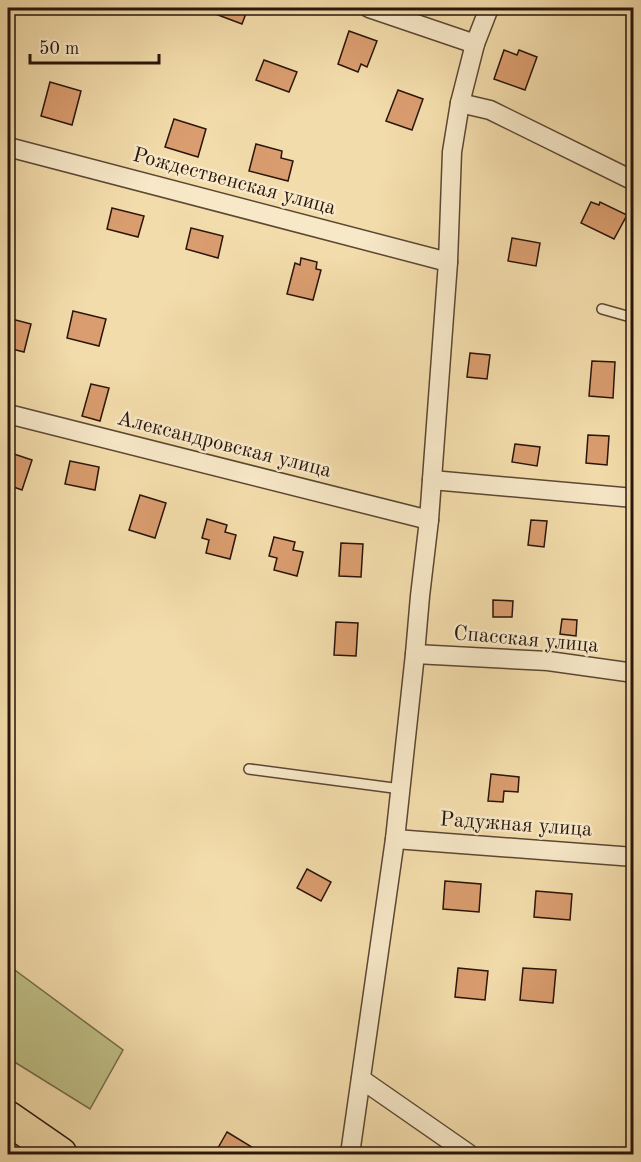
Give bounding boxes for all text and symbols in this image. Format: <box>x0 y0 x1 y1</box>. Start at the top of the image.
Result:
scale bar <box>30 27 159 65</box>
text: 50 m <box>39 40 79 58</box>
street label: Рождественская улица <box>130 145 338 219</box>
street label: Александровская улица <box>115 408 333 482</box>
street label: Спасская улица <box>453 623 599 657</box>
street label: Радужная улица <box>439 809 593 841</box>

